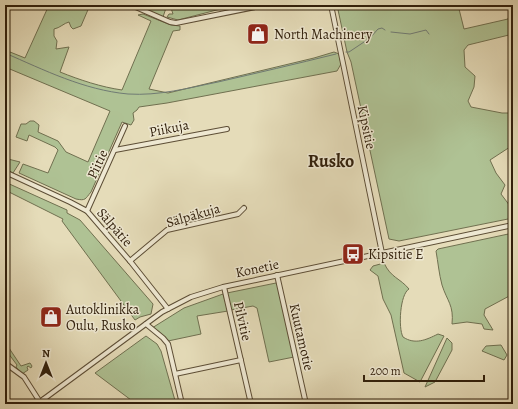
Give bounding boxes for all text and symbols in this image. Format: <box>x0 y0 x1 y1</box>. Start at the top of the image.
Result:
shop icon: North Machinery <box>245 21 271 47</box>
place label: North Machinery <box>274 25 373 44</box>
street label: Kipsitie <box>353 103 380 151</box>
street label: Piikuja <box>148 115 191 142</box>
street label: Piitie <box>82 146 112 182</box>
district label: Rusko <box>308 149 354 173</box>
street label: Sälpäkuja <box>164 199 223 232</box>
street label: Sälpätie <box>92 204 137 251</box>
bus stop icon: Kipsitie E <box>340 241 366 267</box>
place label: Kipsitie E <box>368 245 424 264</box>
street label: Konetie <box>234 255 281 282</box>
place label: Autoklinikka Oulu, Rusko <box>65 300 140 335</box>
street label: Pilvitie <box>229 300 256 343</box>
street label: Kuutamotie <box>285 302 318 373</box>
shop icon: Autoklinikka Oulu, Rusko <box>38 304 64 330</box>
north arrow <box>26 343 66 383</box>
text: N <box>42 346 50 361</box>
scale bar <box>364 357 484 383</box>
text: 200 m <box>370 363 401 379</box>

